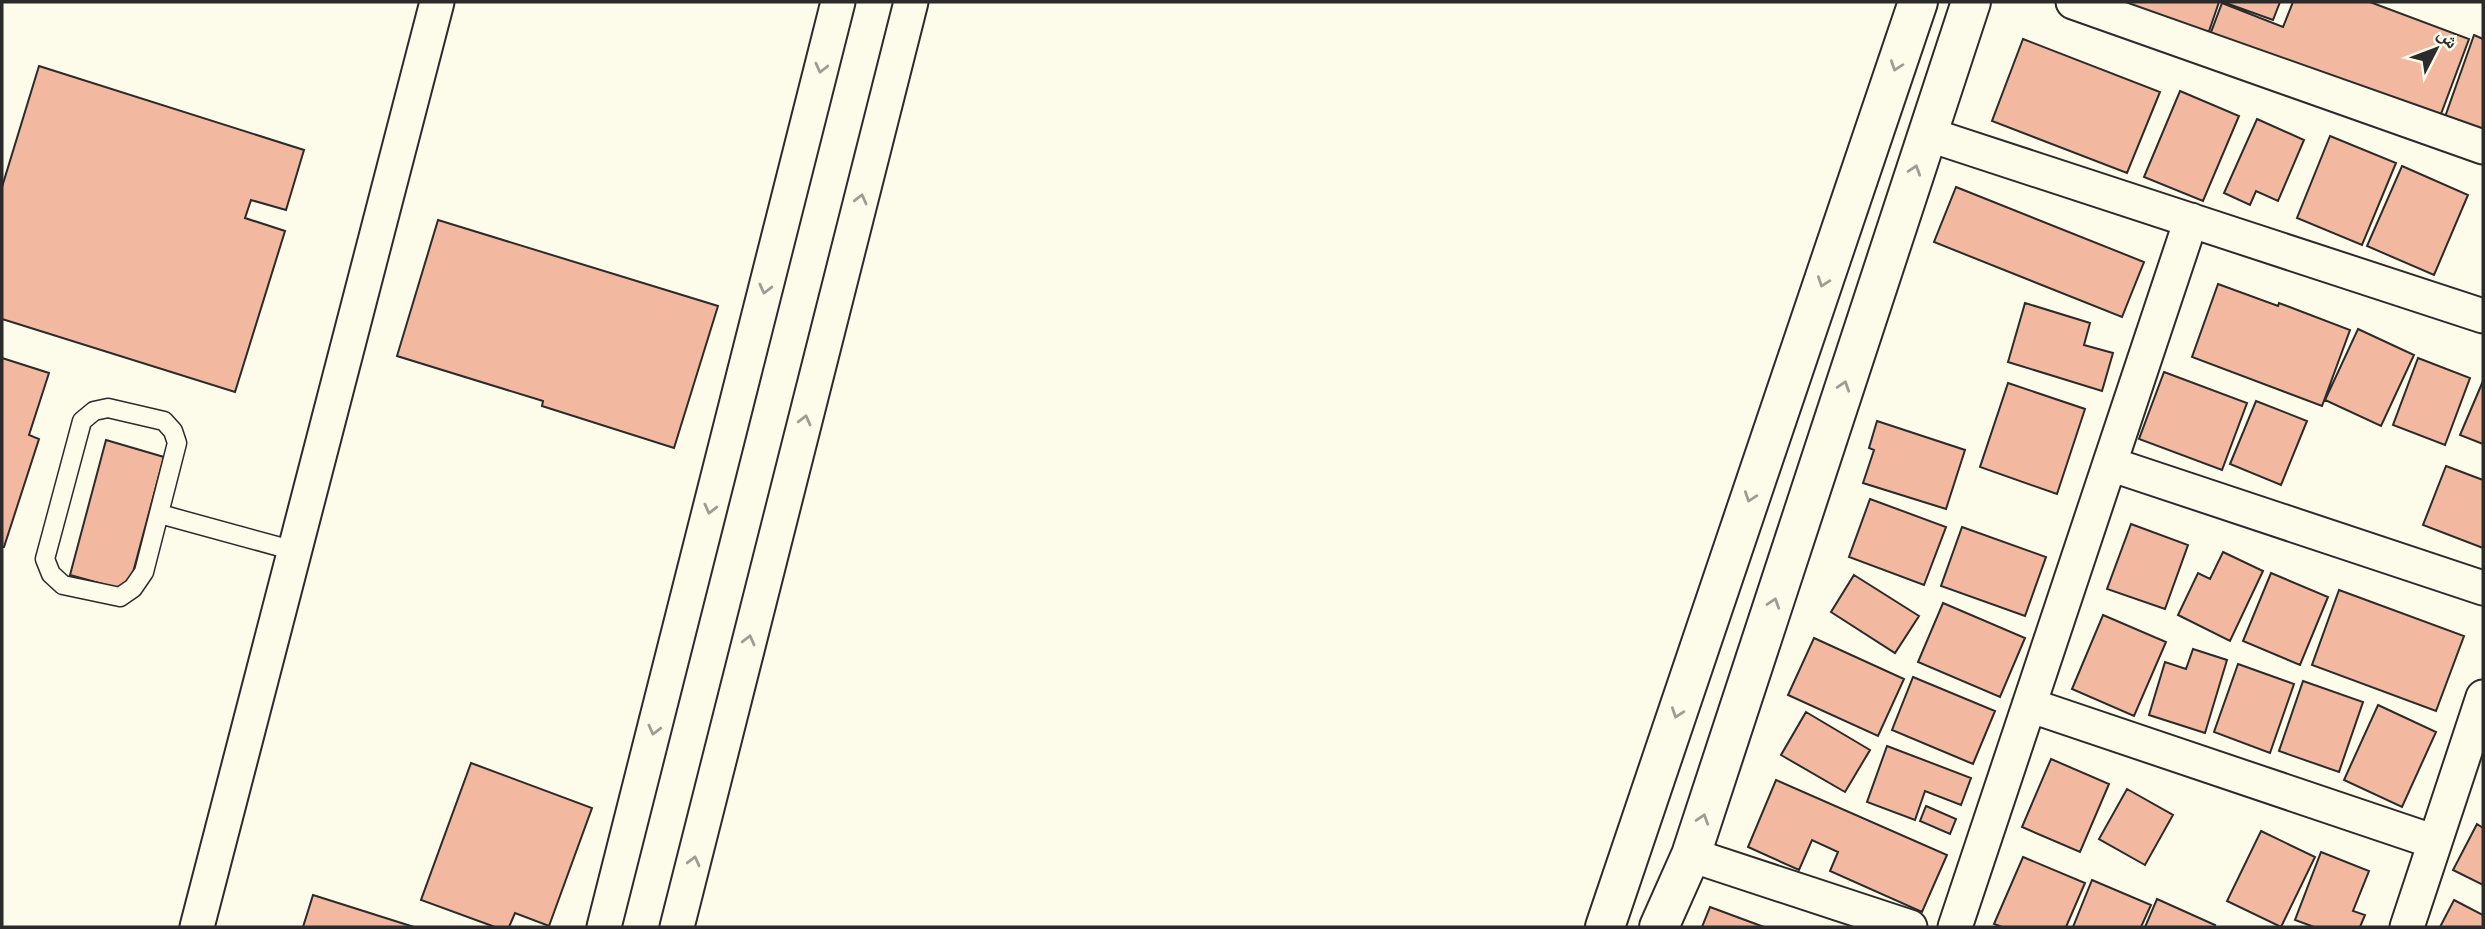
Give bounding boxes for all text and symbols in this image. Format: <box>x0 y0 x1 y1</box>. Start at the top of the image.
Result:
north arrow <box>2401 14 2471 84</box>
text: ش <box>2432 21 2465 54</box>
one-way arrow <box>1890 60 1904 72</box>
one-way arrow <box>815 62 829 74</box>
one-way arrow <box>1907 165 1921 177</box>
one-way arrow <box>853 193 867 205</box>
one-way arrow <box>1817 275 1831 288</box>
one-way arrow <box>759 282 773 294</box>
one-way arrow <box>1836 381 1851 393</box>
one-way arrow <box>797 414 811 426</box>
one-way arrow <box>1744 491 1758 503</box>
one-way arrow <box>704 503 718 515</box>
one-way arrow <box>1766 597 1780 609</box>
one-way arrow <box>741 635 755 647</box>
one-way arrow <box>1671 706 1685 719</box>
one-way arrow <box>648 724 662 736</box>
one-way arrow <box>1695 813 1709 826</box>
one-way arrow <box>686 855 700 867</box>

